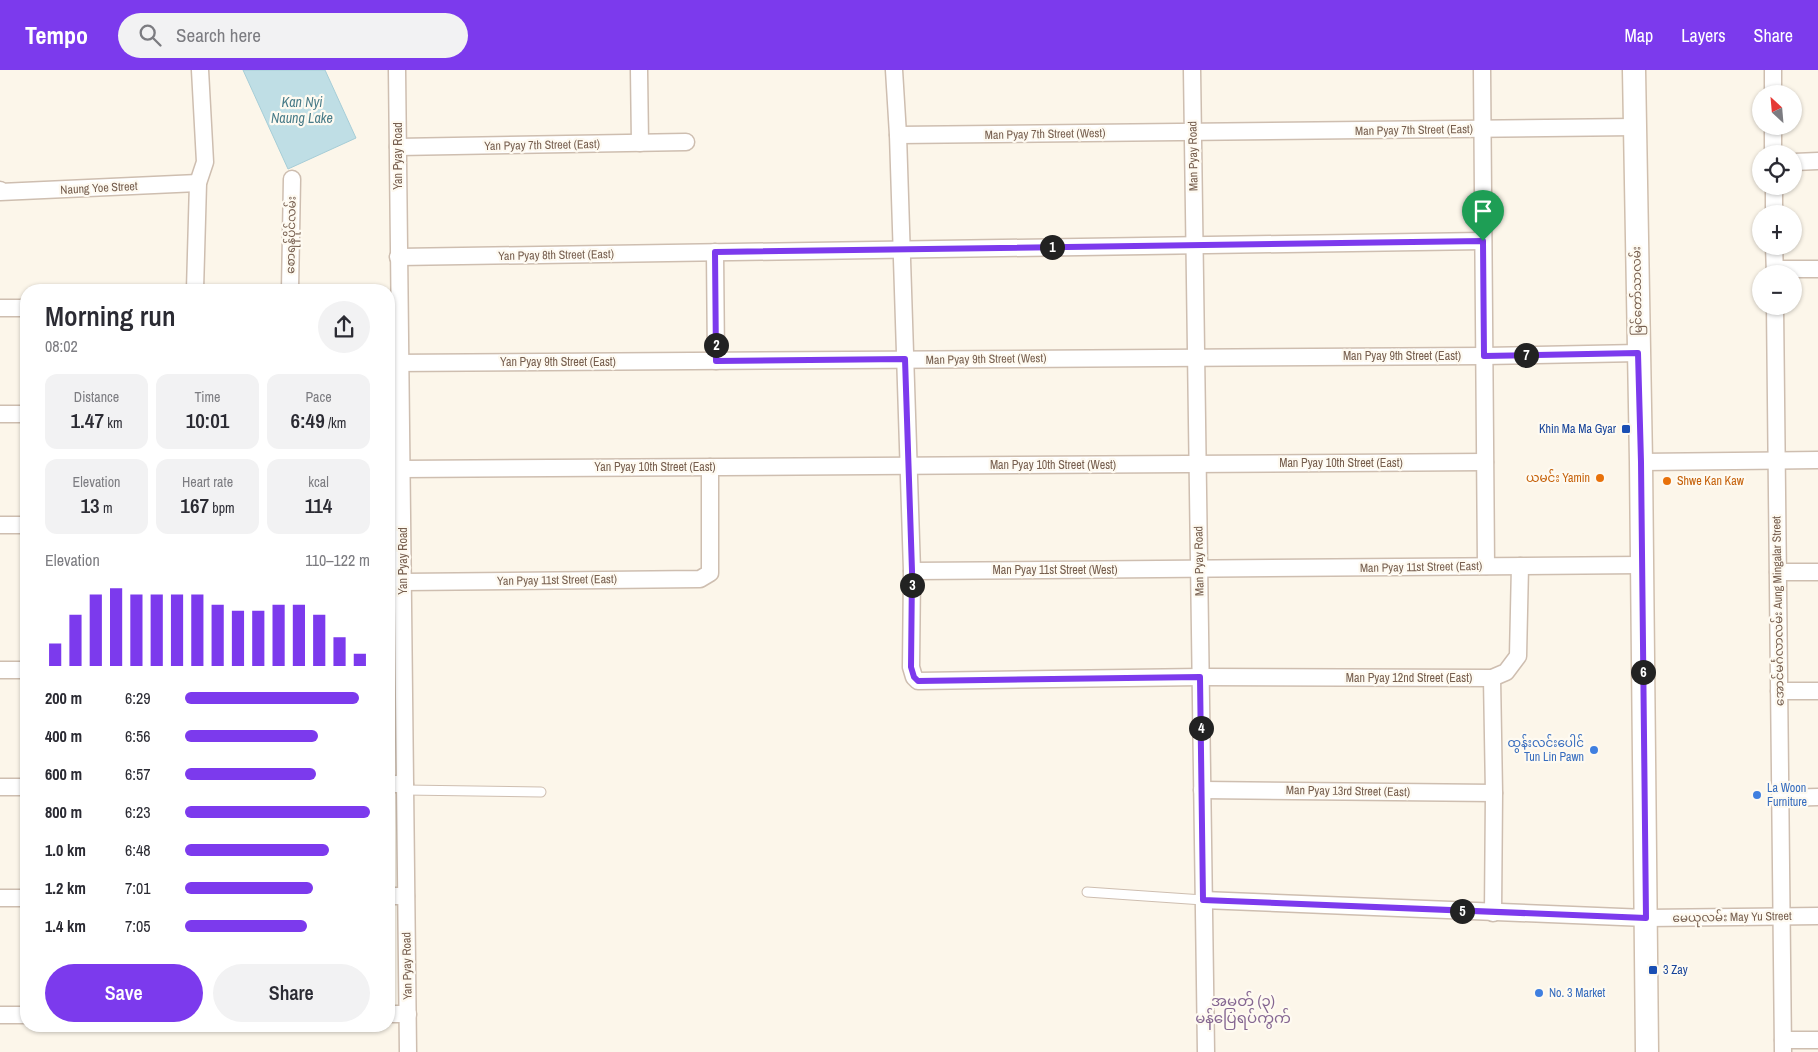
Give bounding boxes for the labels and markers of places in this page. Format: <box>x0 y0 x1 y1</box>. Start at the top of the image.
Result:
pin <box>1462 190 1504 241</box>
pin: 1 <box>1040 234 1064 260</box>
pin: 2 <box>704 332 728 358</box>
pin: 7 <box>1514 342 1538 368</box>
place label: Khin Ma Ma Gyar <box>1539 421 1617 437</box>
marker: Khin Ma Ma Gyar <box>1620 423 1632 435</box>
place label: ယမင်း Yamin <box>1526 469 1590 486</box>
marker: ယမင်း Yamin <box>1594 472 1606 484</box>
place label: Shwe Kan Kaw <box>1677 473 1745 489</box>
marker: Shwe Kan Kaw <box>1661 475 1673 487</box>
pin: 3 <box>900 572 924 598</box>
pin: 6 <box>1630 660 1656 684</box>
pin: 4 <box>1188 716 1214 740</box>
place label: ထွန်းလင်းပေါင် Tun Lin Pawn <box>1508 734 1584 765</box>
marker: ထွန်းလင်းပေါင် Tun Lin Pawn <box>1588 744 1600 756</box>
place label: La Woon Furniture <box>1767 780 1807 810</box>
marker: La Woon Furniture <box>1751 789 1763 801</box>
pin: 5 <box>1450 898 1474 924</box>
place label: 3 Zay <box>1663 962 1688 978</box>
marker: 3 Zay <box>1647 964 1659 976</box>
place label: No. 3 Market <box>1549 985 1606 1001</box>
marker: No. 3 Market <box>1533 987 1545 999</box>

